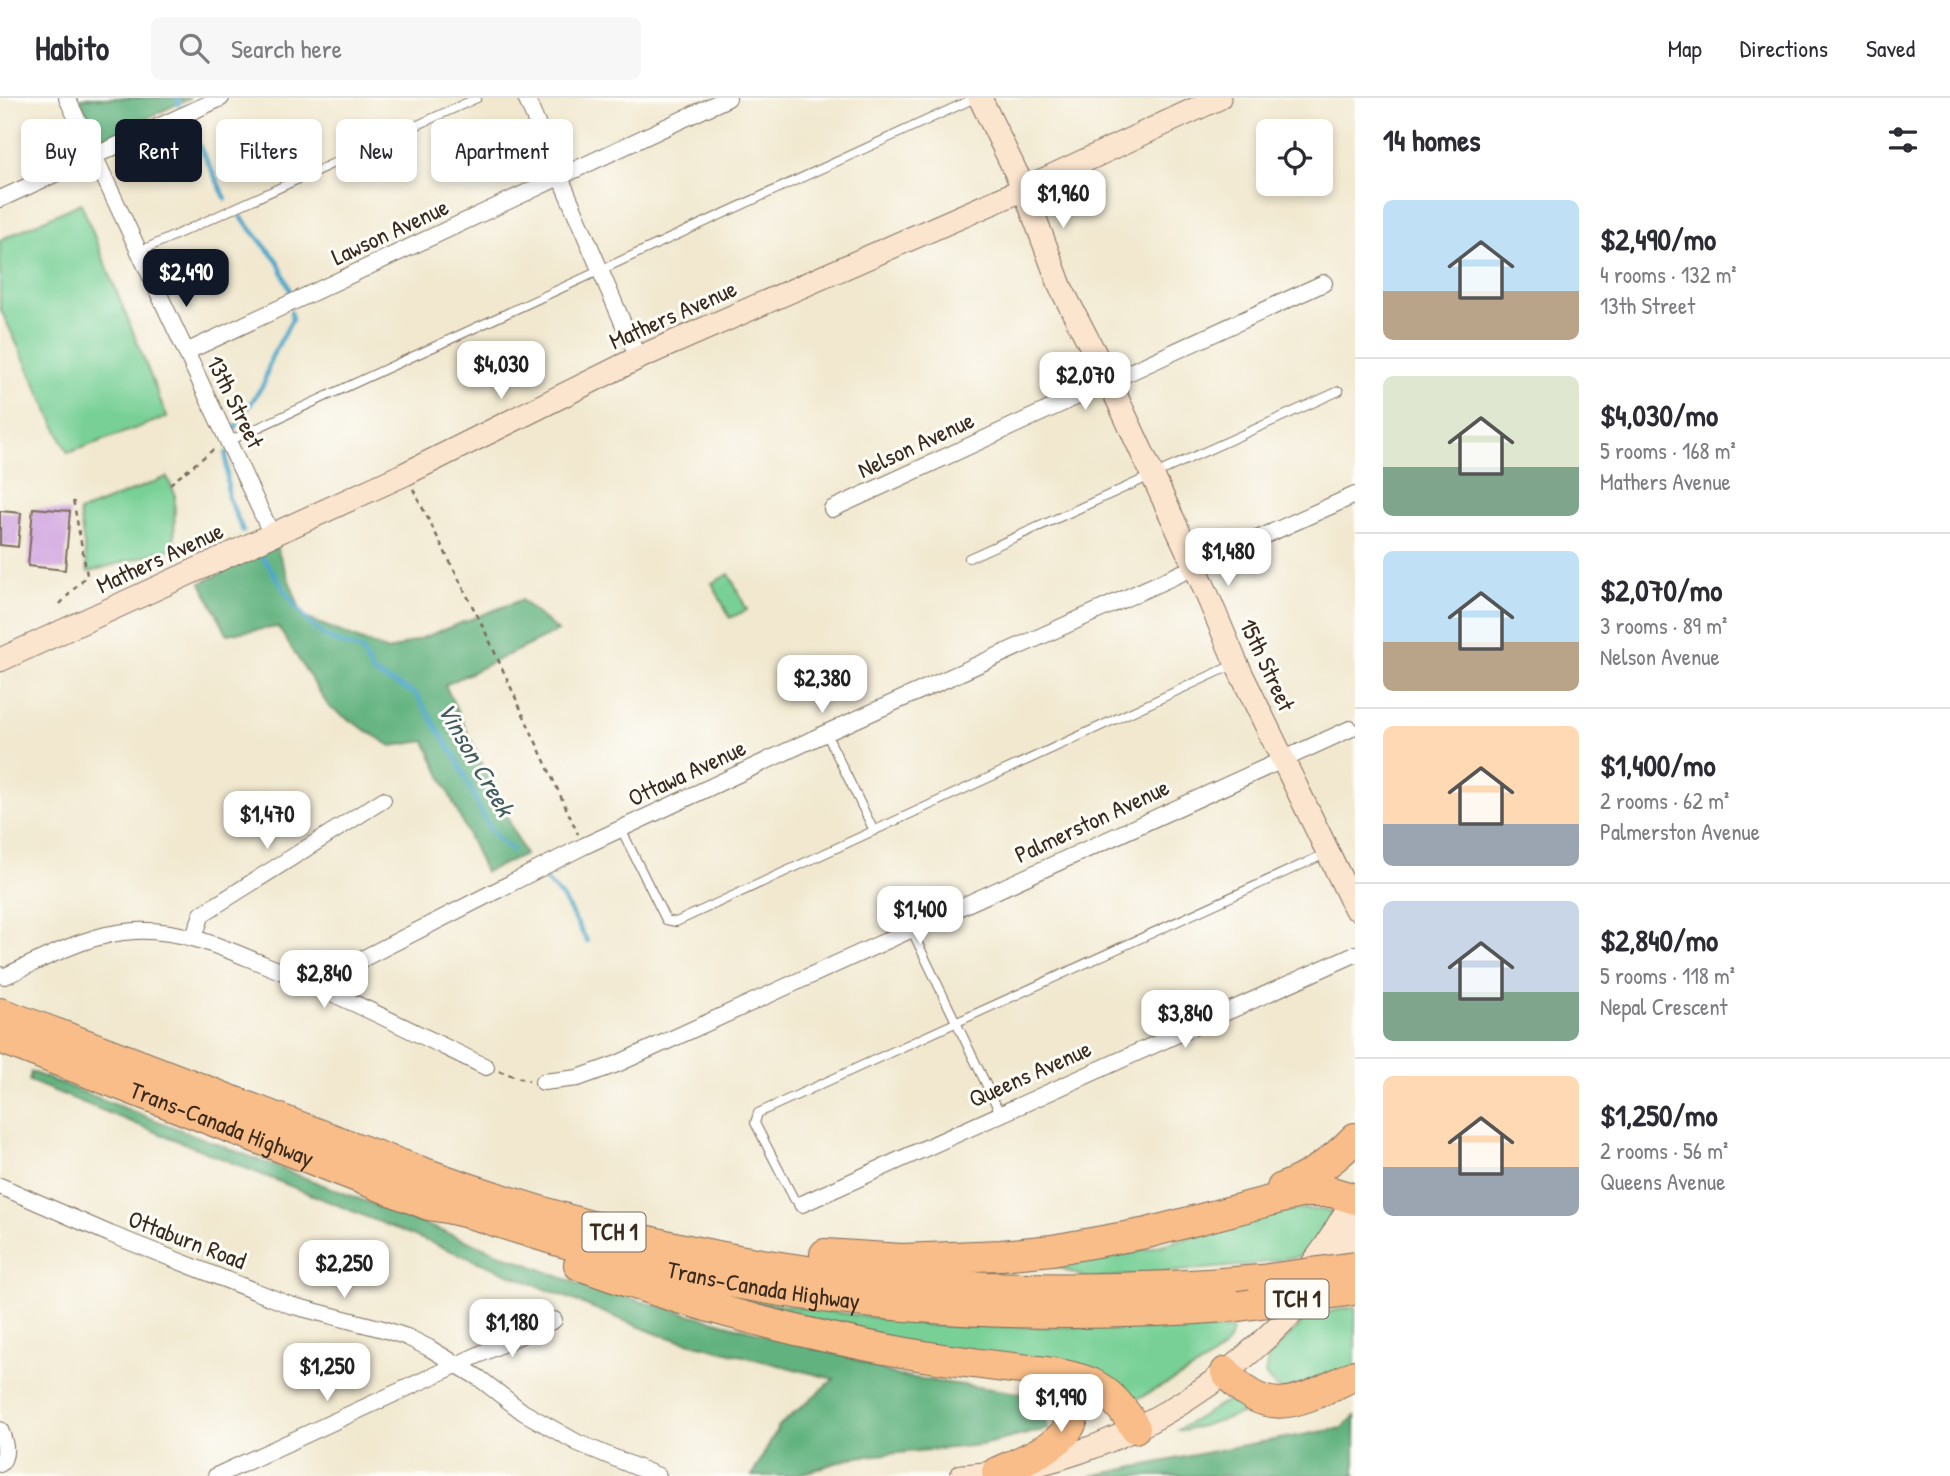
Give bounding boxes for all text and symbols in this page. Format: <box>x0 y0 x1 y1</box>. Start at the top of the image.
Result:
search box <box>151 17 641 80</box>
text: Habito <box>35 26 109 70</box>
icon: search <box>175 29 213 67</box>
text: Search here <box>231 31 342 66</box>
text: Map <box>1668 32 1702 64</box>
text: Directions <box>1740 32 1828 64</box>
text: Saved <box>1866 32 1915 64</box>
chip: Buy <box>21 119 101 182</box>
chip: Rent <box>115 119 202 182</box>
chip: Filters <box>216 119 322 182</box>
chip: New <box>336 119 417 182</box>
chip: Apartment <box>431 119 573 182</box>
map controls <box>1256 119 1333 196</box>
button: locate <box>1256 119 1333 196</box>
text: 14 homes <box>1383 120 1481 160</box>
icon: filters <box>1884 121 1922 159</box>
pin: $1,960 <box>1006 170 1120 230</box>
text: $1,960 <box>1037 177 1089 208</box>
street label: Lawson Avenue <box>326 190 454 272</box>
text: $2,490/mo <box>1600 219 1716 259</box>
icon: home <box>1439 228 1523 312</box>
pin: $2,490 <box>129 250 243 309</box>
text: $2,490 <box>159 256 213 287</box>
text: 4 rooms · 132 m² <box>1600 259 1737 290</box>
street label: Mathers Avenue <box>604 272 742 356</box>
text: 13th Street <box>1600 290 1695 321</box>
pin: $4,030 <box>444 342 558 401</box>
text: $4,030 <box>473 348 529 379</box>
street label: 13th Street <box>200 350 272 454</box>
pin: $2,070 <box>1028 352 1142 412</box>
text: $2,070 <box>1055 359 1115 390</box>
text: $4,030/mo <box>1600 395 1718 435</box>
street label: Nelson Avenue <box>852 403 979 485</box>
icon: home <box>1439 404 1523 488</box>
text: 5 rooms · 168 m² <box>1600 435 1736 466</box>
text: Mathers Avenue <box>1600 466 1731 497</box>
street label: Mathers Avenue <box>91 514 229 600</box>
pin: $1,480 <box>1171 528 1285 588</box>
text: $1,480 <box>1201 535 1255 566</box>
text: $2,070/mo <box>1600 570 1722 610</box>
icon: home <box>1439 579 1523 663</box>
text: 3 rooms · 89 m² <box>1600 610 1727 641</box>
street label: 15th Street <box>1233 613 1304 717</box>
text: Nelson Avenue <box>1600 641 1720 672</box>
pin: $2,380 <box>765 656 879 715</box>
text: $2,380 <box>793 662 851 693</box>
water label: Vinson Creek <box>430 695 524 824</box>
street label: Ottawa Avenue <box>623 731 751 813</box>
text: $1,400/mo <box>1600 745 1715 785</box>
icon: home <box>1439 754 1523 838</box>
street label: Palmerston Avenue <box>1009 770 1174 870</box>
text: 2 rooms · 62 m² <box>1600 785 1729 816</box>
pin: $1,470 <box>210 792 324 851</box>
text: $1,470 <box>240 798 294 829</box>
text: Palmerston Avenue <box>1600 816 1760 847</box>
pin: $1,400 <box>863 886 977 946</box>
text: $1,400 <box>893 893 947 924</box>
text: $2,840/mo <box>1600 920 1718 960</box>
icon: home <box>1439 929 1523 1013</box>
pin: $2,840 <box>267 950 381 1010</box>
text: $2,840 <box>296 957 352 988</box>
text: 5 rooms · 118 m² <box>1600 960 1735 991</box>
pin: $3,840 <box>1128 990 1242 1050</box>
text: Nepal Crescent <box>1600 991 1728 1022</box>
text: $3,840 <box>1157 997 1213 1028</box>
street label: Queens Avenue <box>963 1032 1096 1114</box>
street label: Trans-Canada Highway <box>125 1073 319 1174</box>
text: $1,250/mo <box>1600 1095 1718 1135</box>
icon: home <box>1439 1104 1523 1188</box>
text: 2 rooms · 56 m² <box>1600 1135 1728 1166</box>
text: Queens Avenue <box>1600 1166 1725 1197</box>
street label: Ottaburn Road <box>124 1202 251 1276</box>
road number: TCH 1 <box>582 1212 646 1252</box>
pin: $2,250 <box>287 1240 401 1300</box>
text: $2,250 <box>315 1247 373 1278</box>
street label: Trans-Canada Highway <box>664 1253 862 1316</box>
road number: TCH 1 <box>1266 1280 1328 1318</box>
pin: $1,180 <box>455 1300 569 1359</box>
text: $1,180 <box>485 1306 539 1337</box>
pin: $1,250 <box>270 1344 384 1403</box>
text: $1,250 <box>299 1350 355 1381</box>
pin: $1,990 <box>1004 1374 1118 1434</box>
text: $1,990 <box>1035 1381 1087 1412</box>

